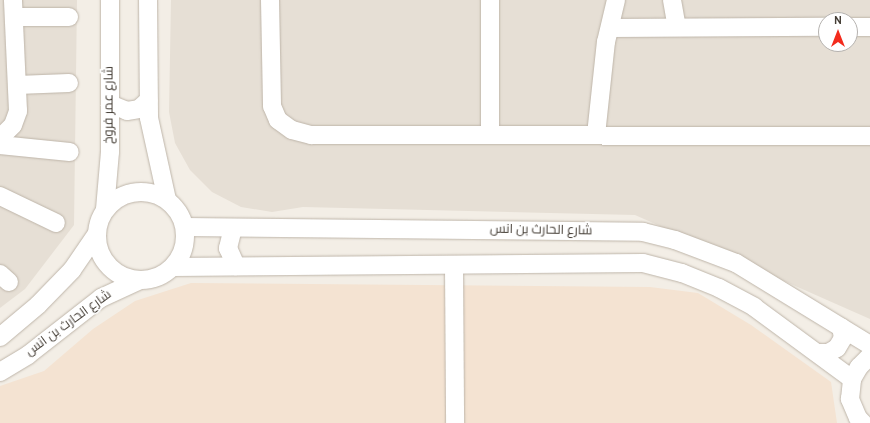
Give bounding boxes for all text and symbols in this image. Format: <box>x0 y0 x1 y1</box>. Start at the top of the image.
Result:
north arrow <box>818 12 858 52</box>
text: N <box>834 14 842 28</box>
street label: شارع عمر فروخ <box>102 66 118 144</box>
street label: شارع الحارث بن انس <box>490 222 592 240</box>
street label: شارع الحارث بن انس <box>23 288 115 360</box>

